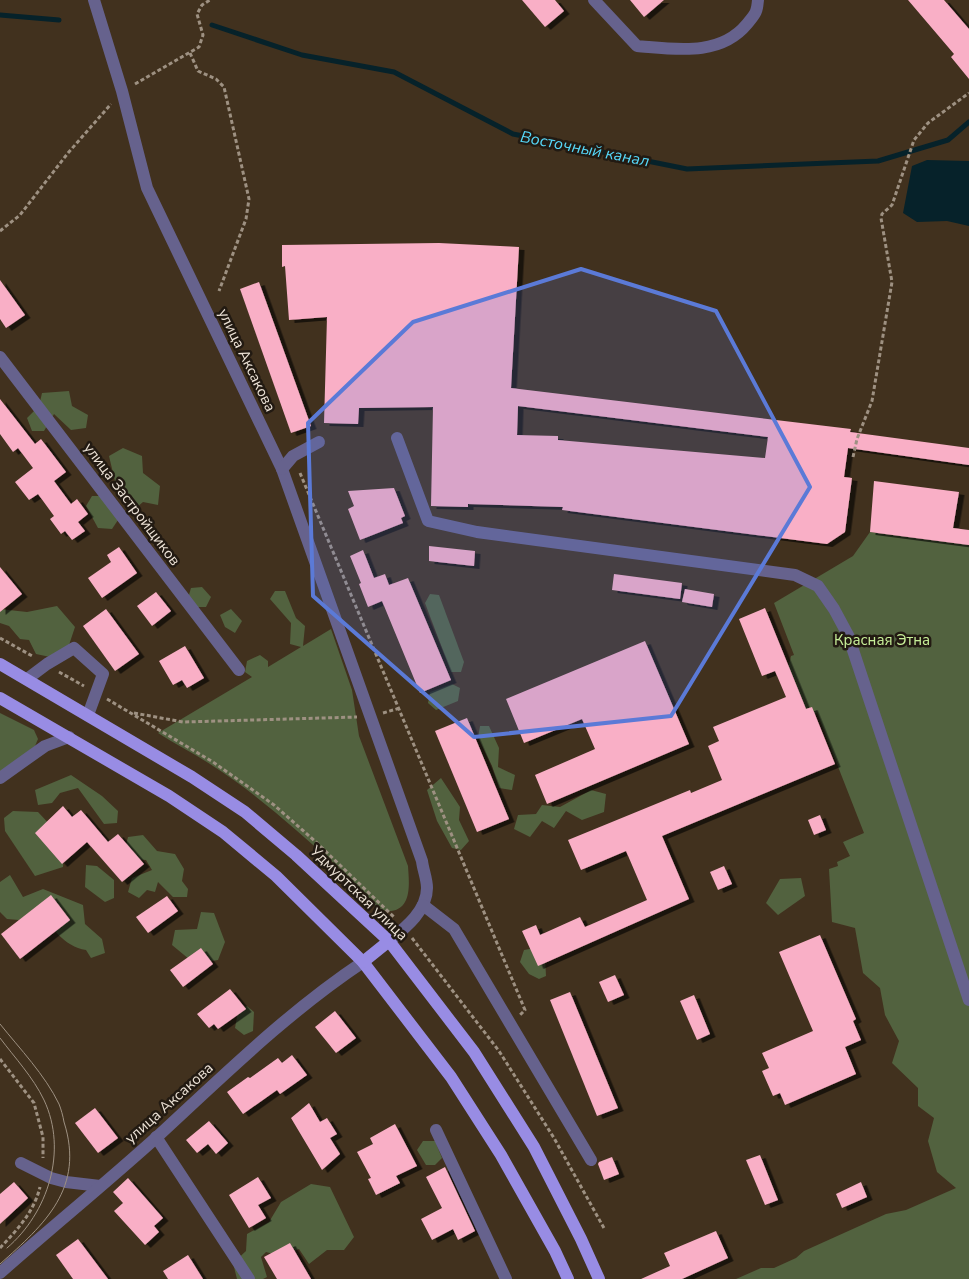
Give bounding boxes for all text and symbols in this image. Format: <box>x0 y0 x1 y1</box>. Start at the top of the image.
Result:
water label: Восточный канал <box>518 126 651 172</box>
street label: улица Аксакова <box>213 305 281 415</box>
street label: улица Застройщиков <box>79 438 185 570</box>
park label: Красная Этна <box>834 630 930 650</box>
street label: Удмуртская улица <box>305 840 412 945</box>
street label: улица Аксакова <box>121 1058 217 1148</box>

